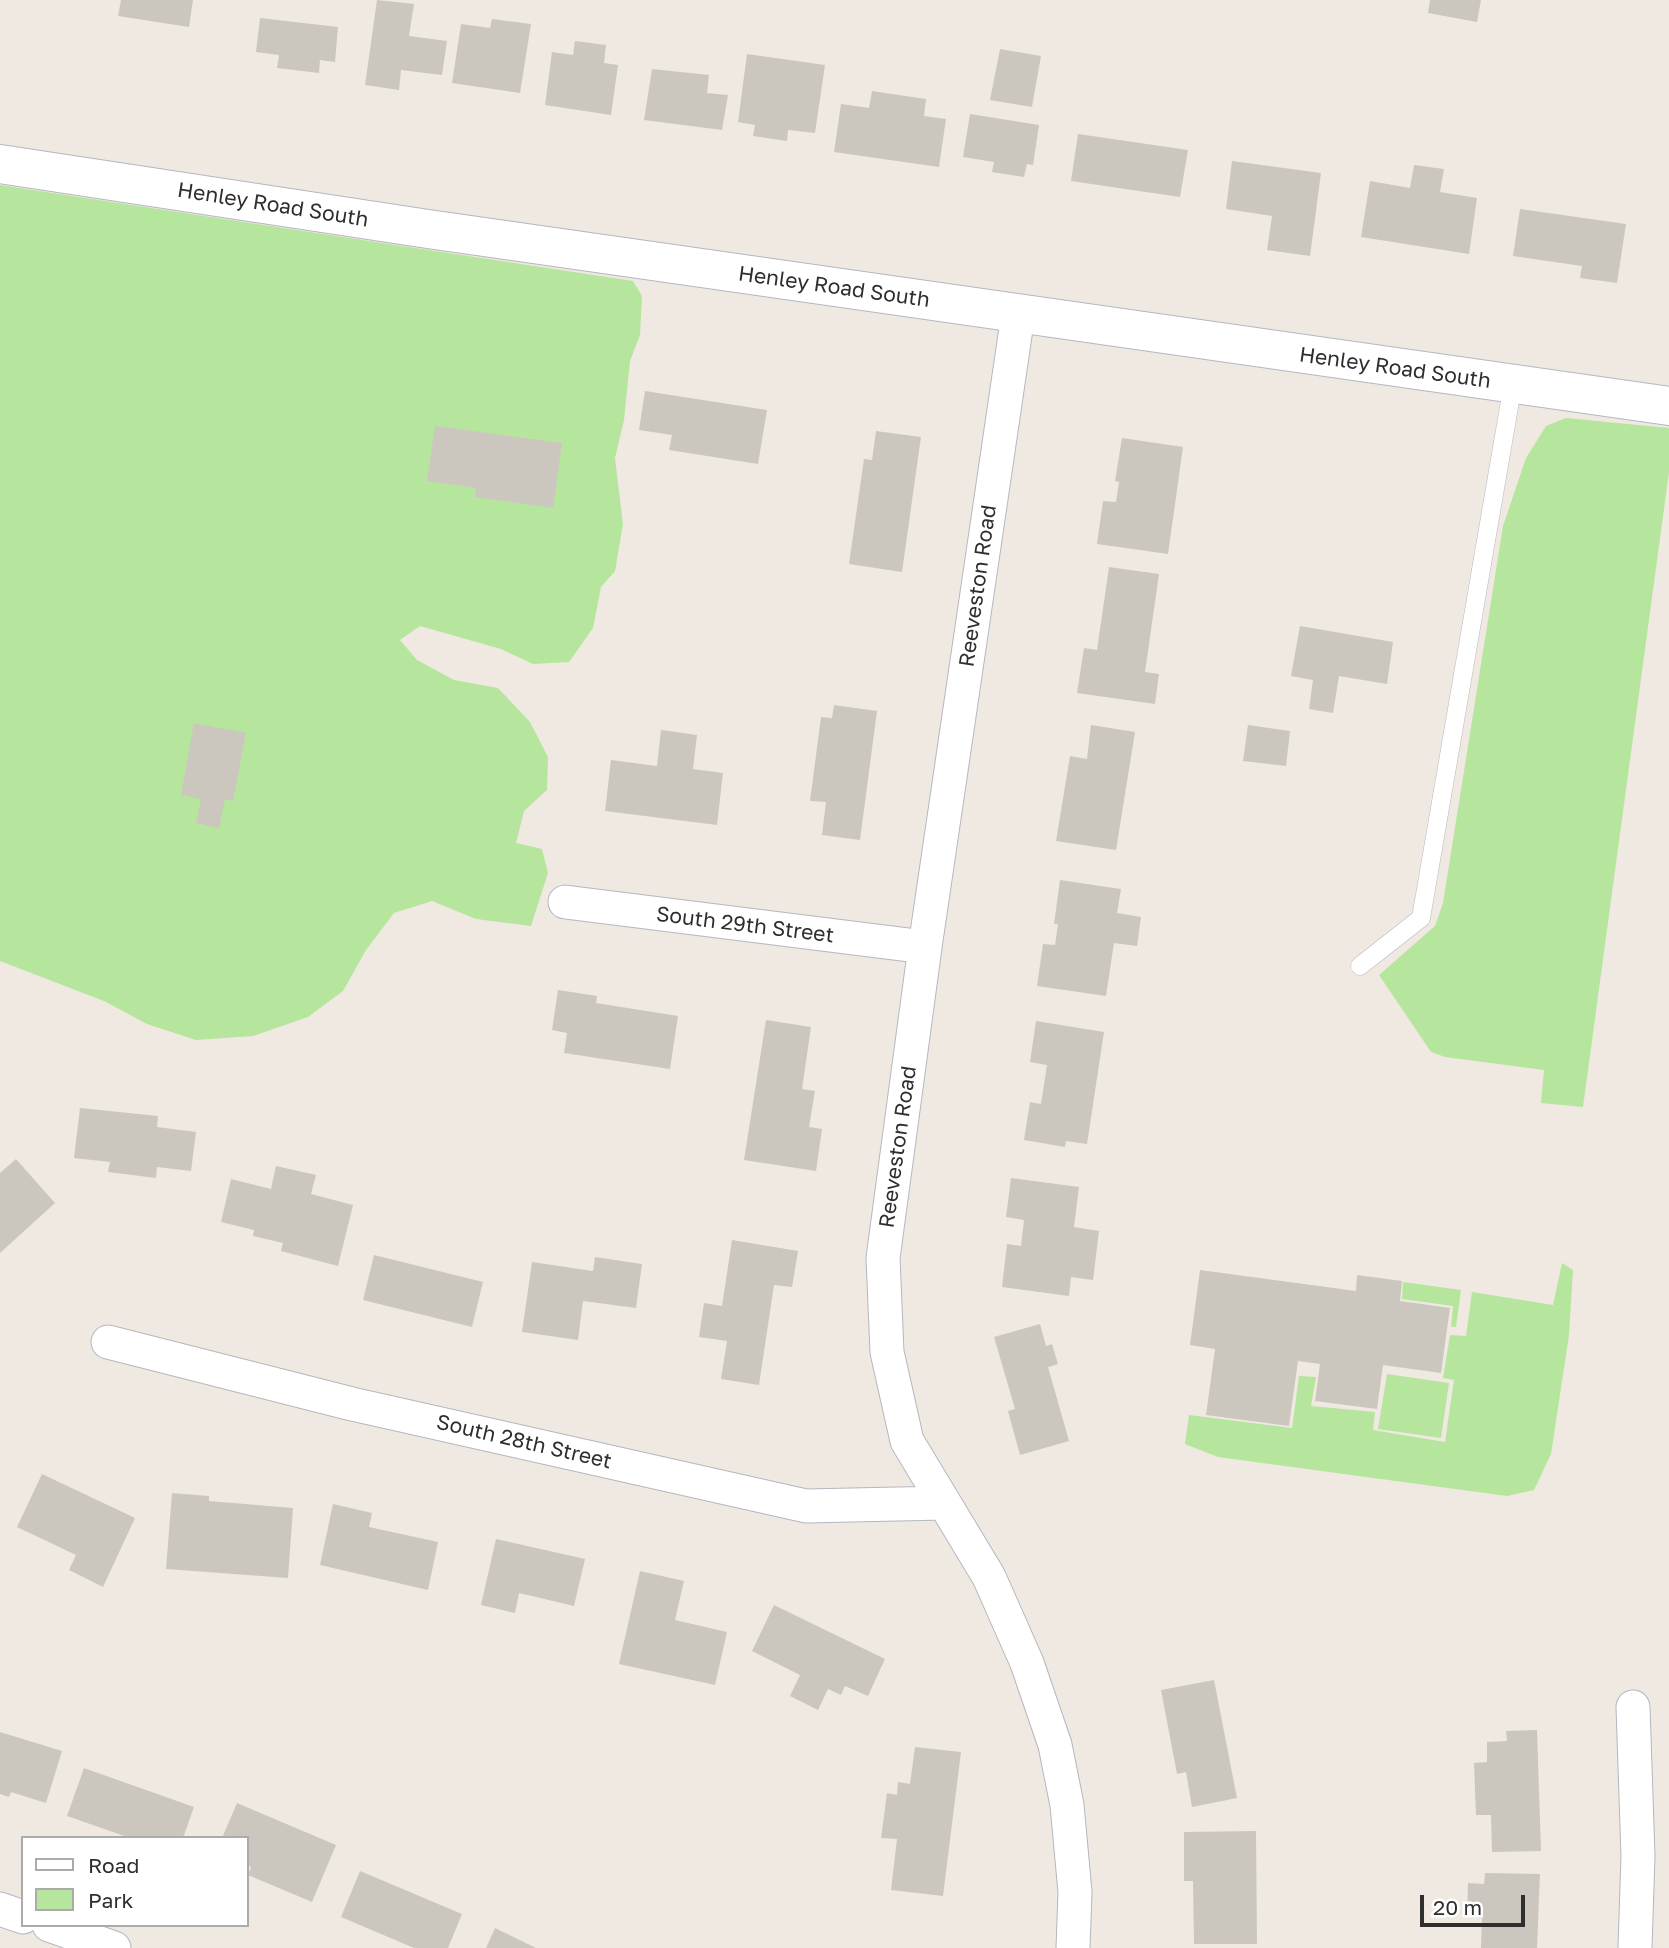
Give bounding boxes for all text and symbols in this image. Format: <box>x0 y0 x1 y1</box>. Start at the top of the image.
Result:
street label: Henley Road South <box>176 177 370 233</box>
street label: Henley Road South <box>737 261 931 313</box>
street label: Henley Road South <box>1298 342 1492 394</box>
street label: Reeveston Road <box>954 503 1002 669</box>
street label: South 29th Street <box>655 902 835 948</box>
street label: Reeveston Road <box>874 1064 922 1230</box>
street label: South 28th Street <box>434 1410 614 1474</box>
legend <box>21 1836 248 1927</box>
text: Road <box>88 1852 139 1878</box>
scale bar <box>1424 1882 1529 1926</box>
text: Park <box>88 1887 133 1913</box>
text: 20 m <box>1433 1894 1482 1920</box>

